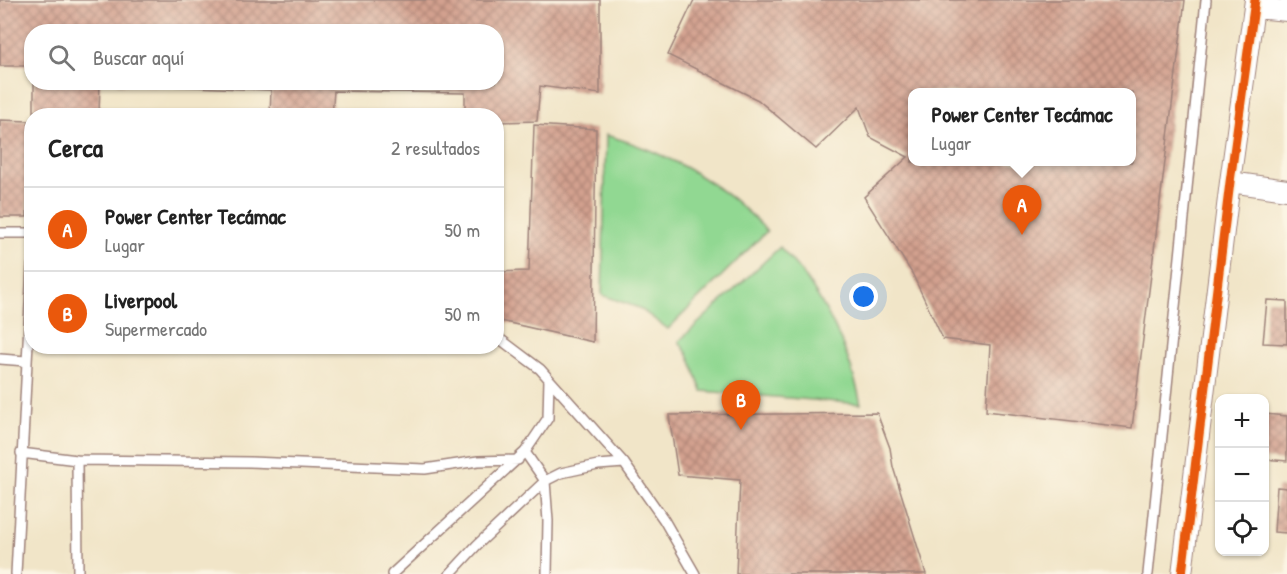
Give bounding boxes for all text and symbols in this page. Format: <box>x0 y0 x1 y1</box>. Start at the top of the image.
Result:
search box <box>24 24 504 90</box>
icon: search <box>45 41 78 74</box>
text: Buscar aquí <box>93 42 185 72</box>
popup <box>908 88 1136 166</box>
text: Power Center Tecámac <box>932 99 1112 129</box>
text: Lugar <box>932 129 971 156</box>
text: Cerca <box>48 130 103 165</box>
text: 2 resultados <box>391 134 480 161</box>
pin: A <box>1002 186 1042 235</box>
text: Power Center Tecámac <box>105 201 286 231</box>
text: A <box>63 216 72 243</box>
text: 50 m <box>444 216 480 243</box>
text: Lugar <box>105 231 145 258</box>
your location <box>849 282 878 311</box>
text: Liverpool <box>105 285 177 315</box>
text: B <box>62 300 73 327</box>
text: 50 m <box>444 300 480 327</box>
text: Supermercado <box>105 315 207 342</box>
pin: B <box>722 380 760 430</box>
map controls <box>1215 394 1269 556</box>
button: + <box>1215 394 1269 448</box>
button: − <box>1215 448 1269 502</box>
button: locate <box>1215 502 1269 556</box>

